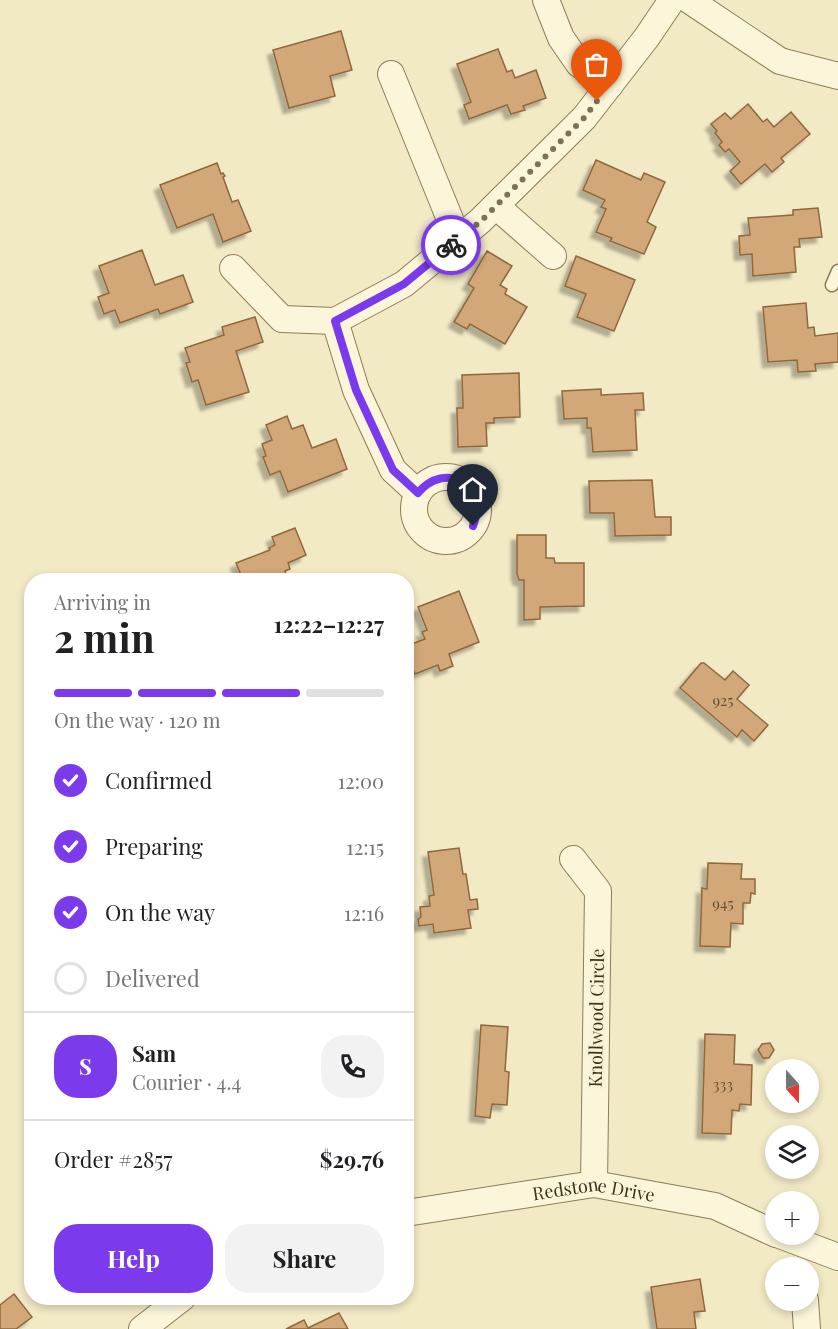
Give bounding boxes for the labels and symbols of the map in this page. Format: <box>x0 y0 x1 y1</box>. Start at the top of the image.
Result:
pin <box>571 39 622 101</box>
courier <box>421 215 481 275</box>
pin <box>447 464 498 526</box>
house number: 925 <box>712 690 734 710</box>
house number: 945 <box>712 893 734 913</box>
street label: Knollwood Circle <box>583 948 609 1088</box>
north arrow <box>765 1059 819 1113</box>
house number: 333 <box>713 1074 733 1094</box>
street label: Redstone Drive <box>531 1171 657 1207</box>

